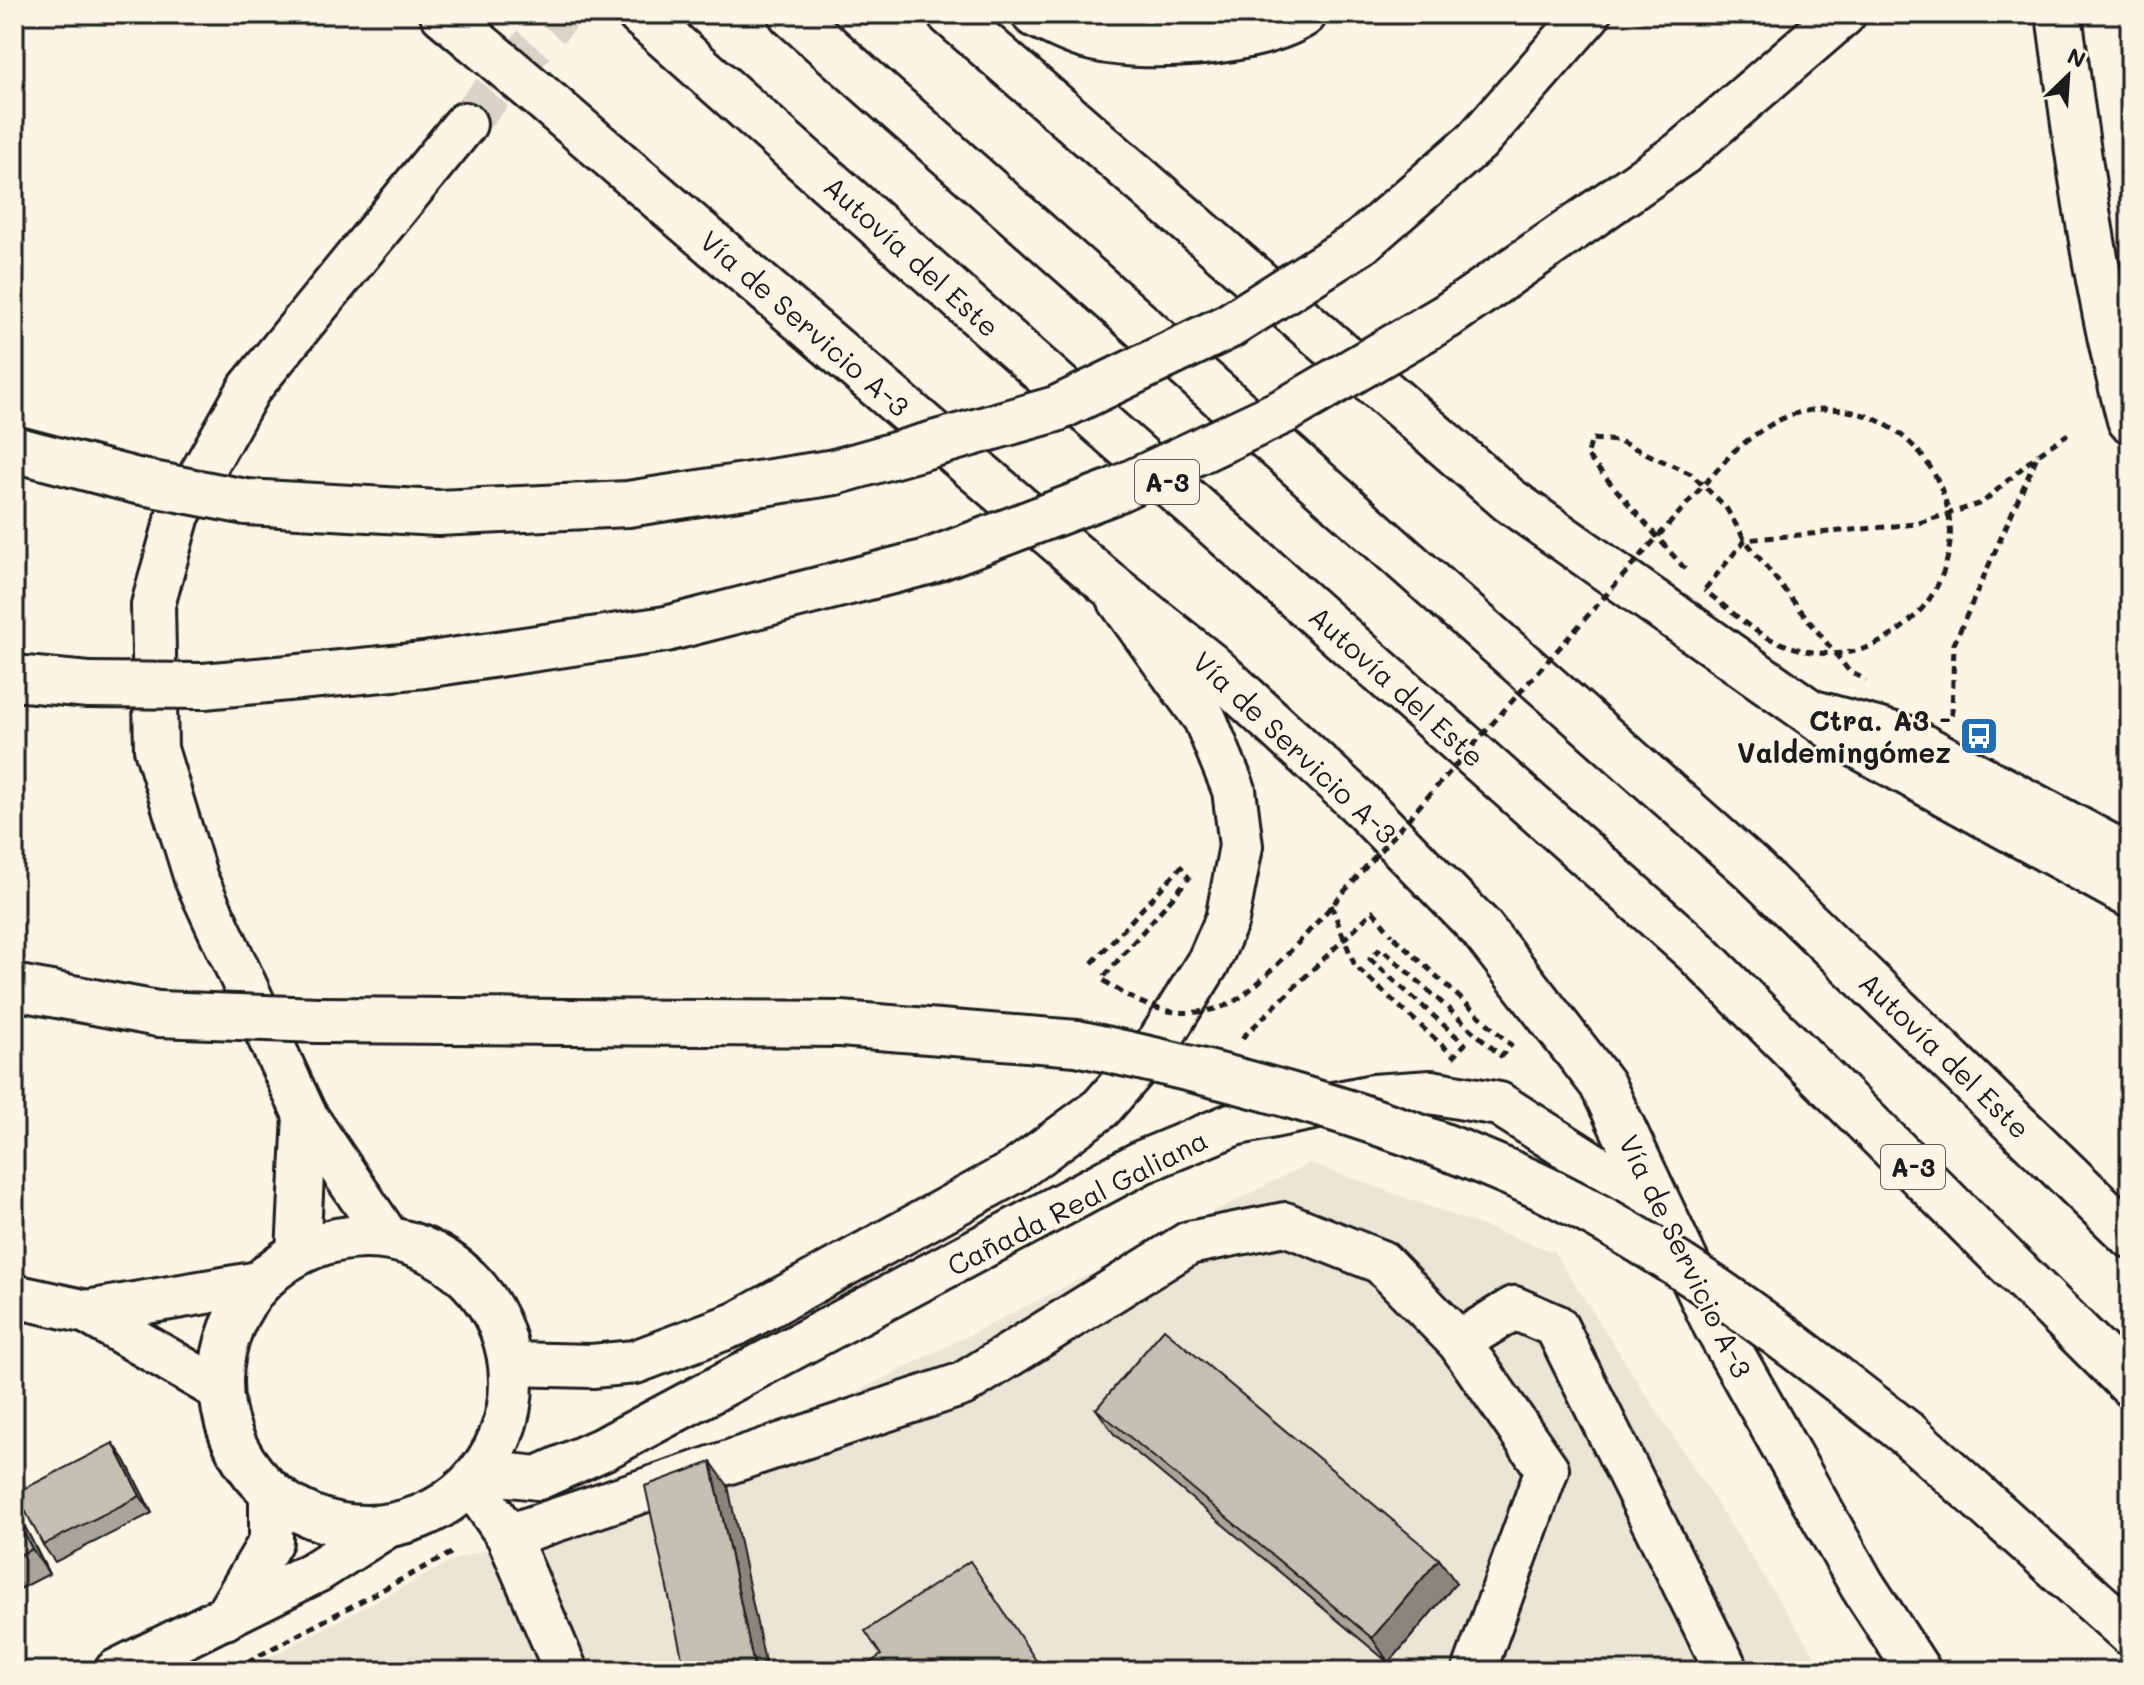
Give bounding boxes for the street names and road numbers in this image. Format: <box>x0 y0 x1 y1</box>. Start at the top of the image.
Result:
street label: Autovía del Este <box>817 168 1007 344</box>
street label: Vía de Servicio A-3 <box>693 222 917 424</box>
road number: A-3 <box>1135 460 1199 504</box>
street label: Autovía del Este <box>1302 598 1492 774</box>
street label: Vía de Servicio A-3 <box>1185 643 1405 851</box>
street label: Autovía del Este <box>1852 964 2038 1146</box>
street label: Cañada Real Galiana <box>941 1121 1213 1283</box>
street label: Vía de Servicio A-3 <box>1612 1129 1760 1383</box>
road number: A-3 <box>1881 1145 1945 1189</box>

